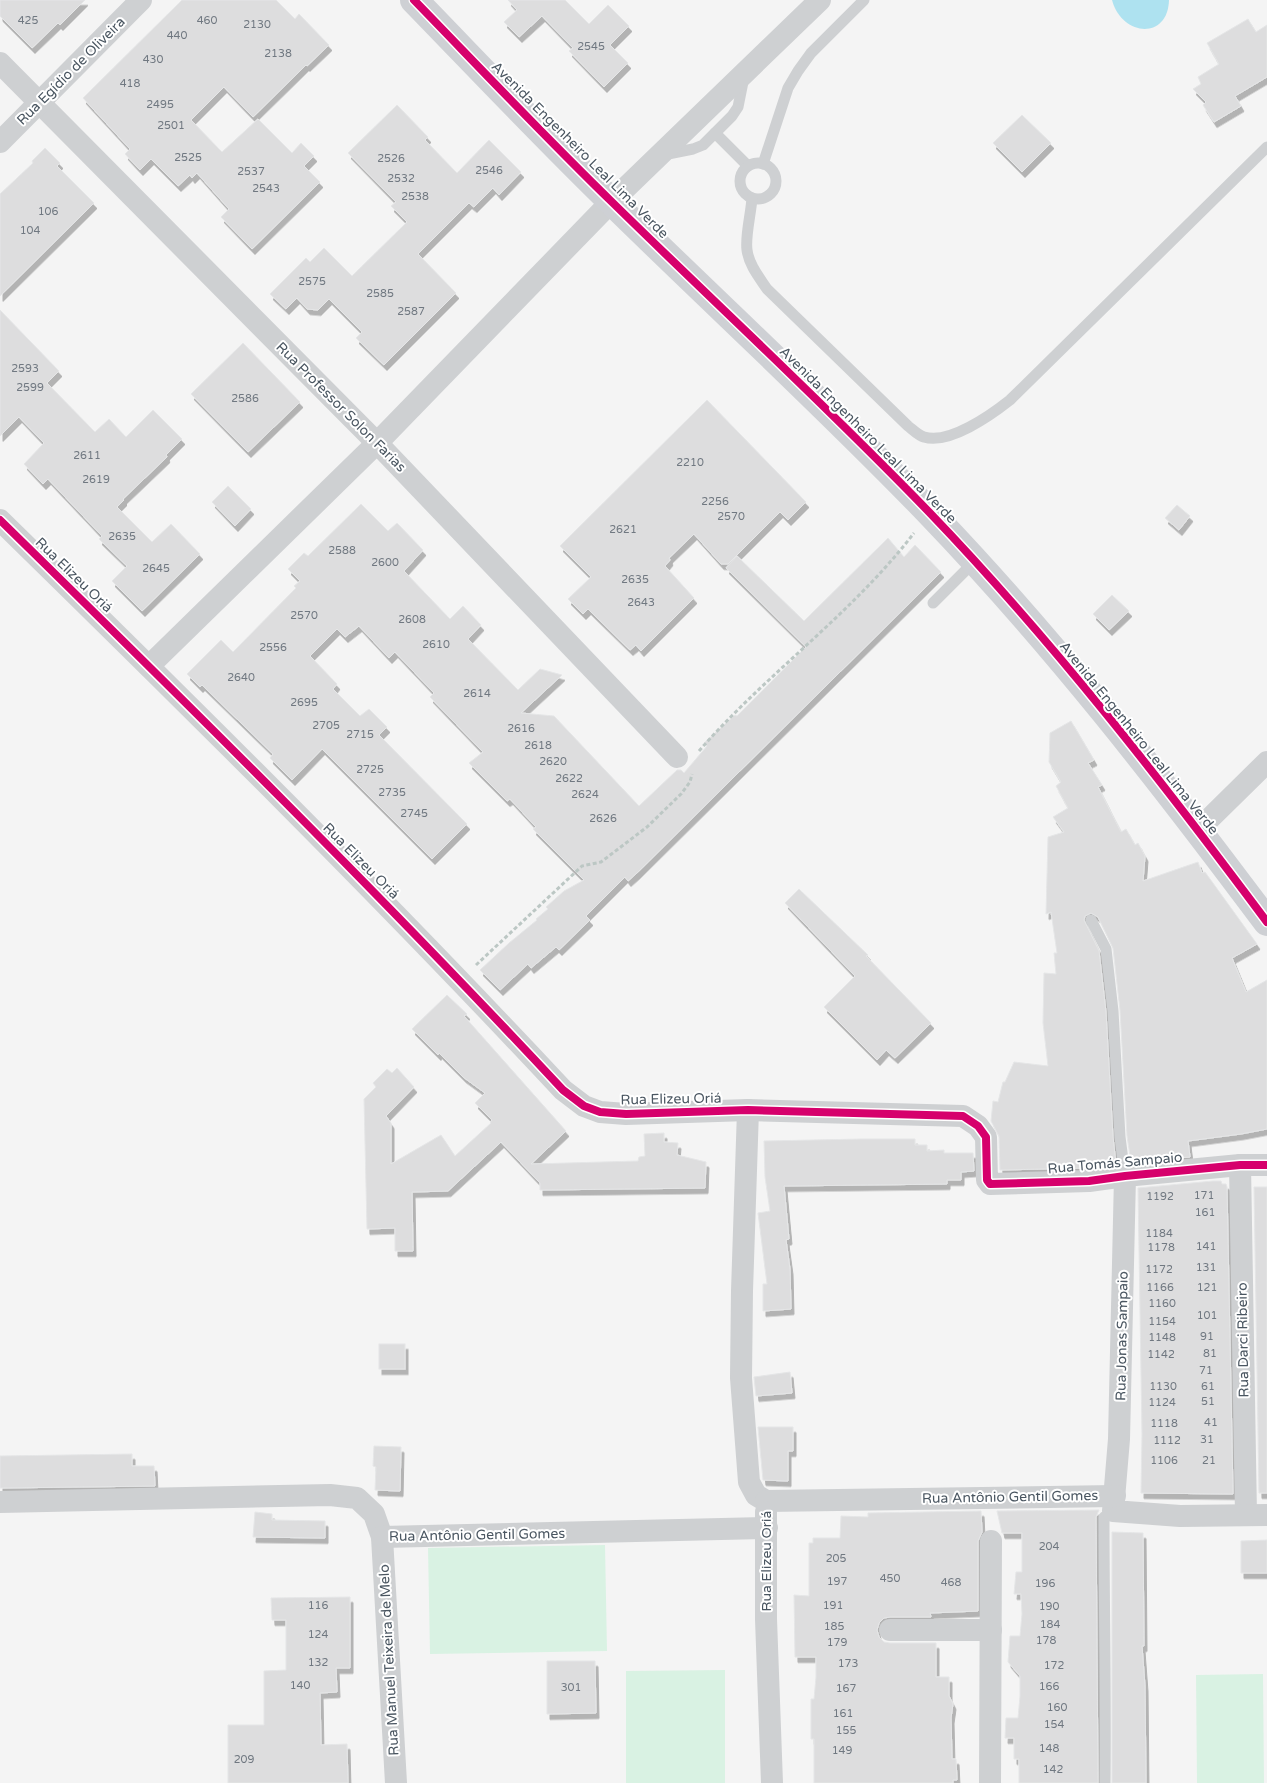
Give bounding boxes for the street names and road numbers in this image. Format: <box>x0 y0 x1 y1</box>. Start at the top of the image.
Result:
street label: Rua Egídio de Oliveira <box>13 13 129 129</box>
street label: Avenida Engenheiro Leal Lima Verde <box>488 58 672 242</box>
street label: Rua Professor Solon Farias <box>272 338 410 476</box>
street label: Avenida Engenheiro Leal Lima Verde <box>776 343 960 527</box>
street label: Rua Elizeu Oriá <box>32 534 116 616</box>
street label: Avenida Engenheiro Leal Lima Verde <box>1056 638 1222 838</box>
street label: Rua Elizeu Oriá <box>319 819 403 903</box>
street label: Rua Elizeu Oriá <box>620 1090 722 1108</box>
street label: Rua Tomás Sampaio <box>1047 1149 1183 1177</box>
street label: Rua Jonas Sampaio <box>1112 1271 1132 1401</box>
street label: Rua Darci Ribeiro <box>1233 1282 1253 1398</box>
street label: Rua Antônio Gentil Gomes <box>922 1487 1098 1507</box>
street label: Rua Elizeu Oriá <box>758 1511 775 1611</box>
street label: Rua Antônio Gentil Gomes <box>389 1525 565 1545</box>
street label: Rua Manuel Teixeira de Melo <box>375 1564 403 1756</box>

